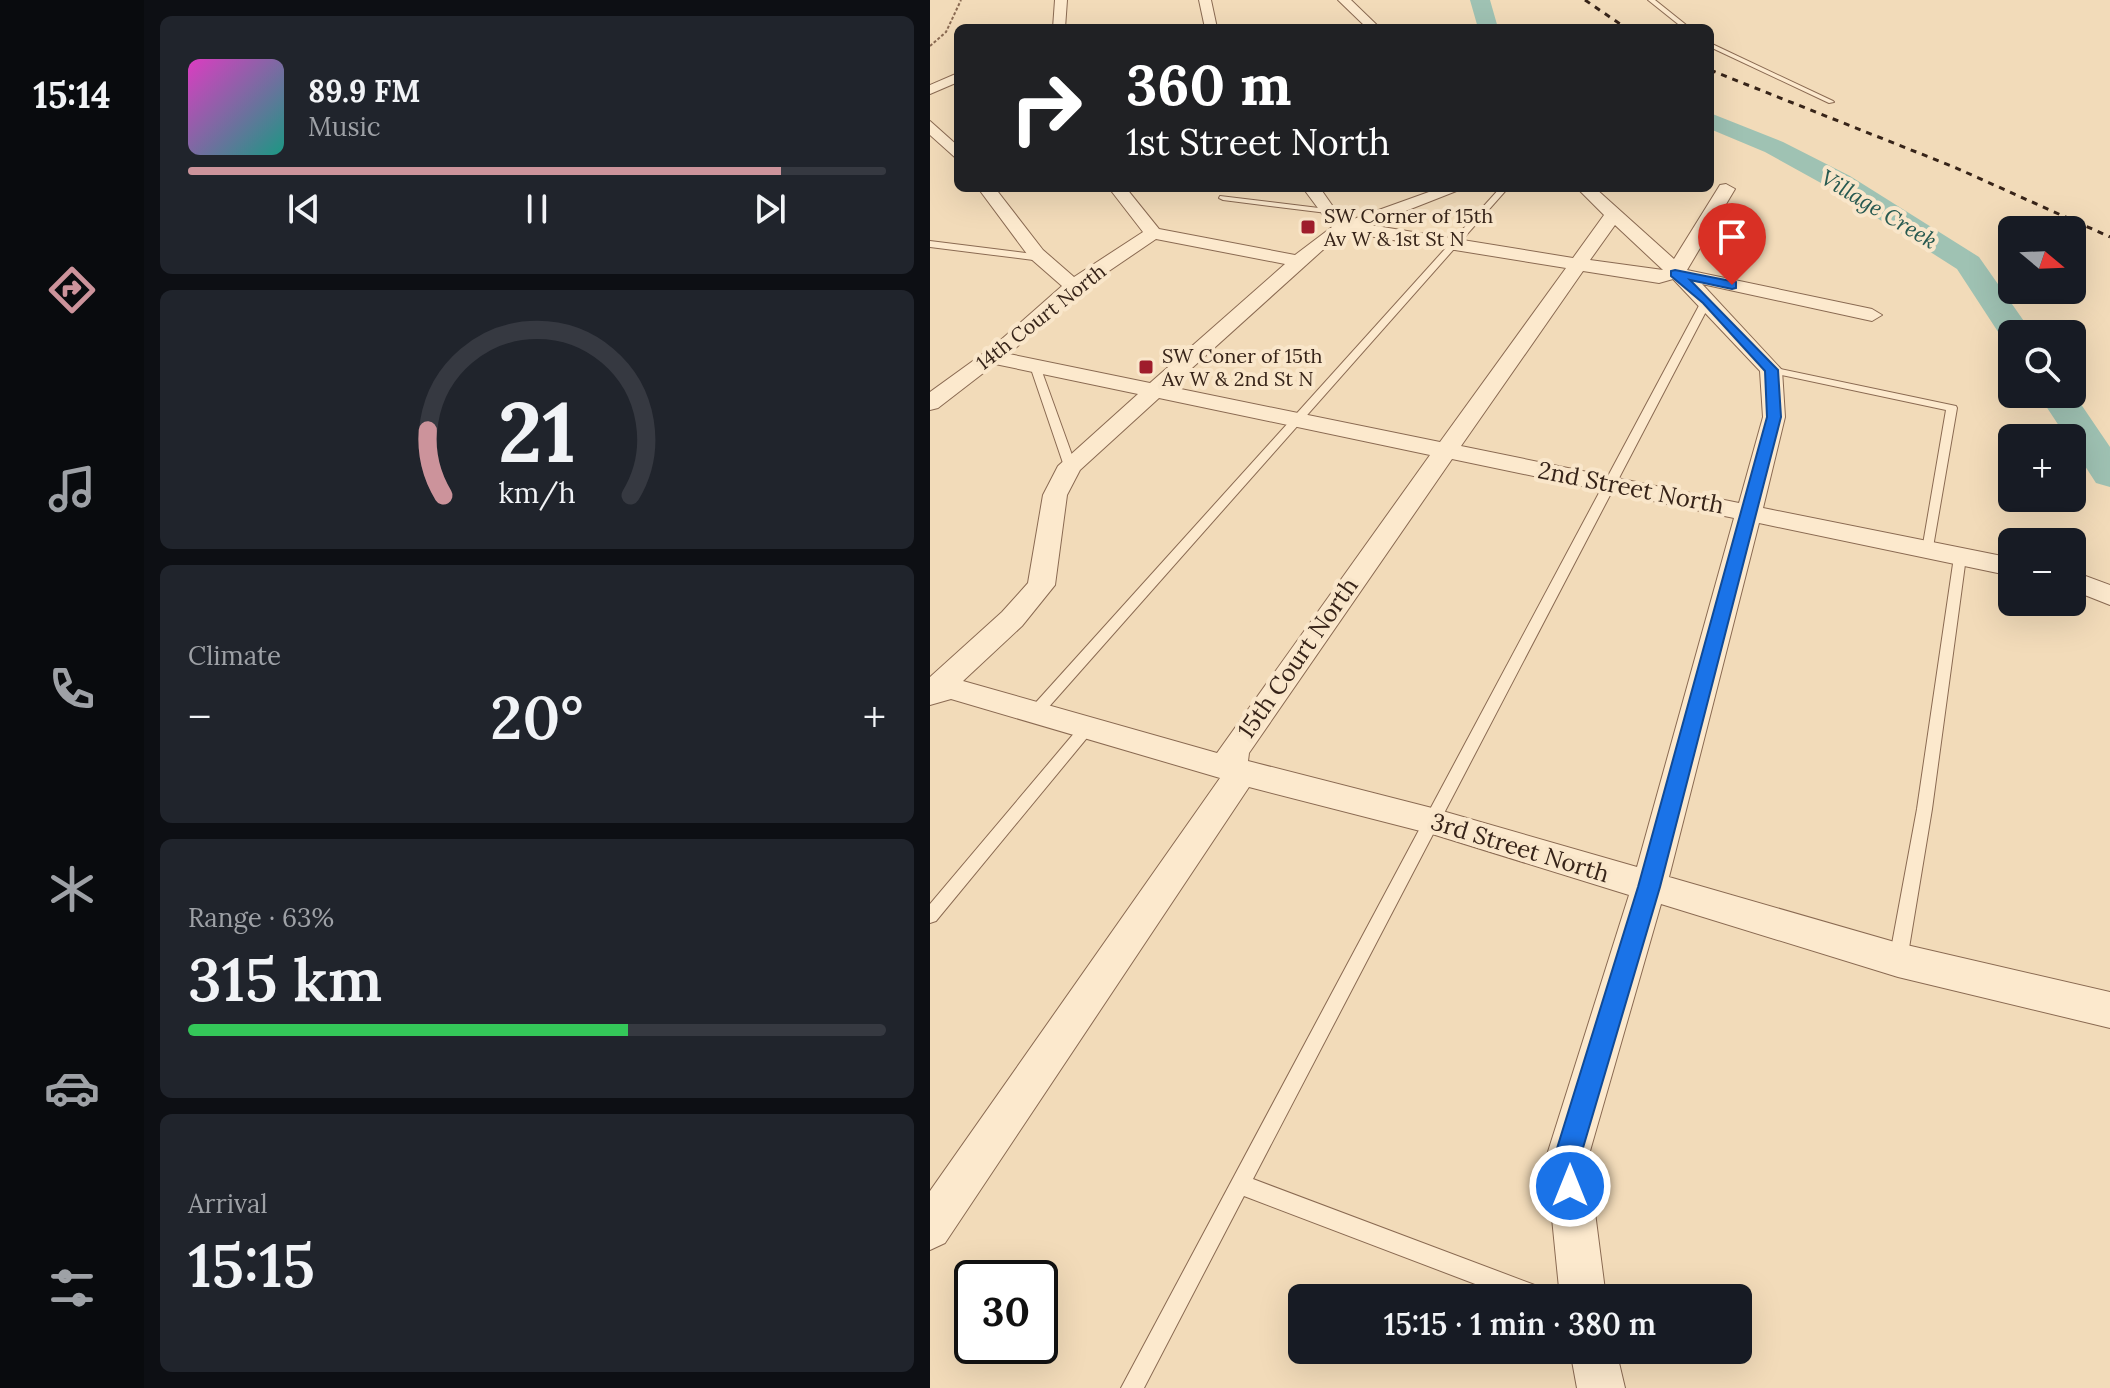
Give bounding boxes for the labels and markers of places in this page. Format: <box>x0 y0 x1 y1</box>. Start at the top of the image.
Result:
place label: SW Corner of 15th Av W & 1st St N <box>1323 203 1493 251</box>
pin <box>1698 203 1766 285</box>
marker: SW Corner of 15th Av W & 1st St N <box>1299 218 1317 236</box>
place label: SW Coner of 15th Av W & 2nd St N <box>1161 343 1323 391</box>
marker: SW Coner of 15th Av W & 2nd St N <box>1137 358 1155 376</box>

